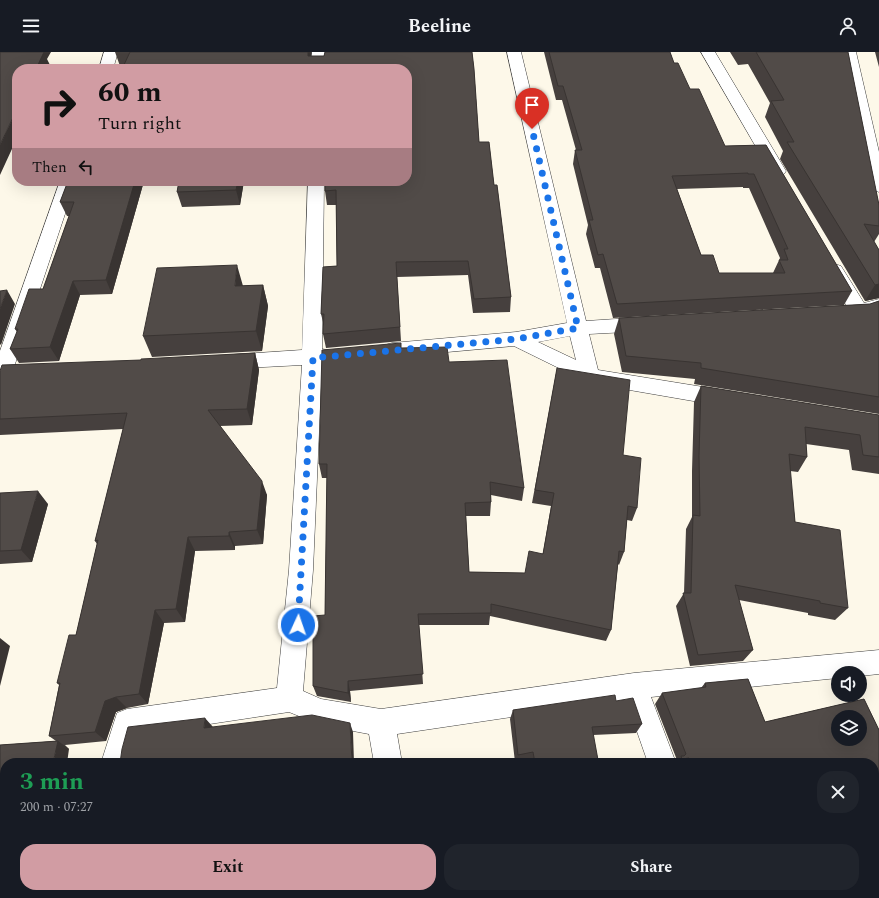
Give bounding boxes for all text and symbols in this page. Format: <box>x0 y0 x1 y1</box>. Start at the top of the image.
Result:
text: Beeline <box>408 13 471 40</box>
icon: menu <box>20 15 42 37</box>
icon: person <box>837 15 859 37</box>
text: 60 m <box>98 71 162 114</box>
icon: right <box>32 80 84 132</box>
pin <box>515 88 549 129</box>
icon: arrive <box>521 94 543 116</box>
text: Turn right <box>98 110 181 137</box>
text: Then <box>32 156 67 179</box>
icon: left <box>75 156 97 178</box>
position arrow <box>277 604 319 646</box>
map controls <box>831 666 867 746</box>
button: sound <box>831 666 867 702</box>
button: layers <box>831 710 867 746</box>
text: 3 min <box>20 764 84 800</box>
button: close <box>817 771 859 813</box>
text: 200 m · 07:27 <box>20 797 93 817</box>
button: Exit <box>20 844 436 890</box>
button: Share <box>444 844 859 890</box>

